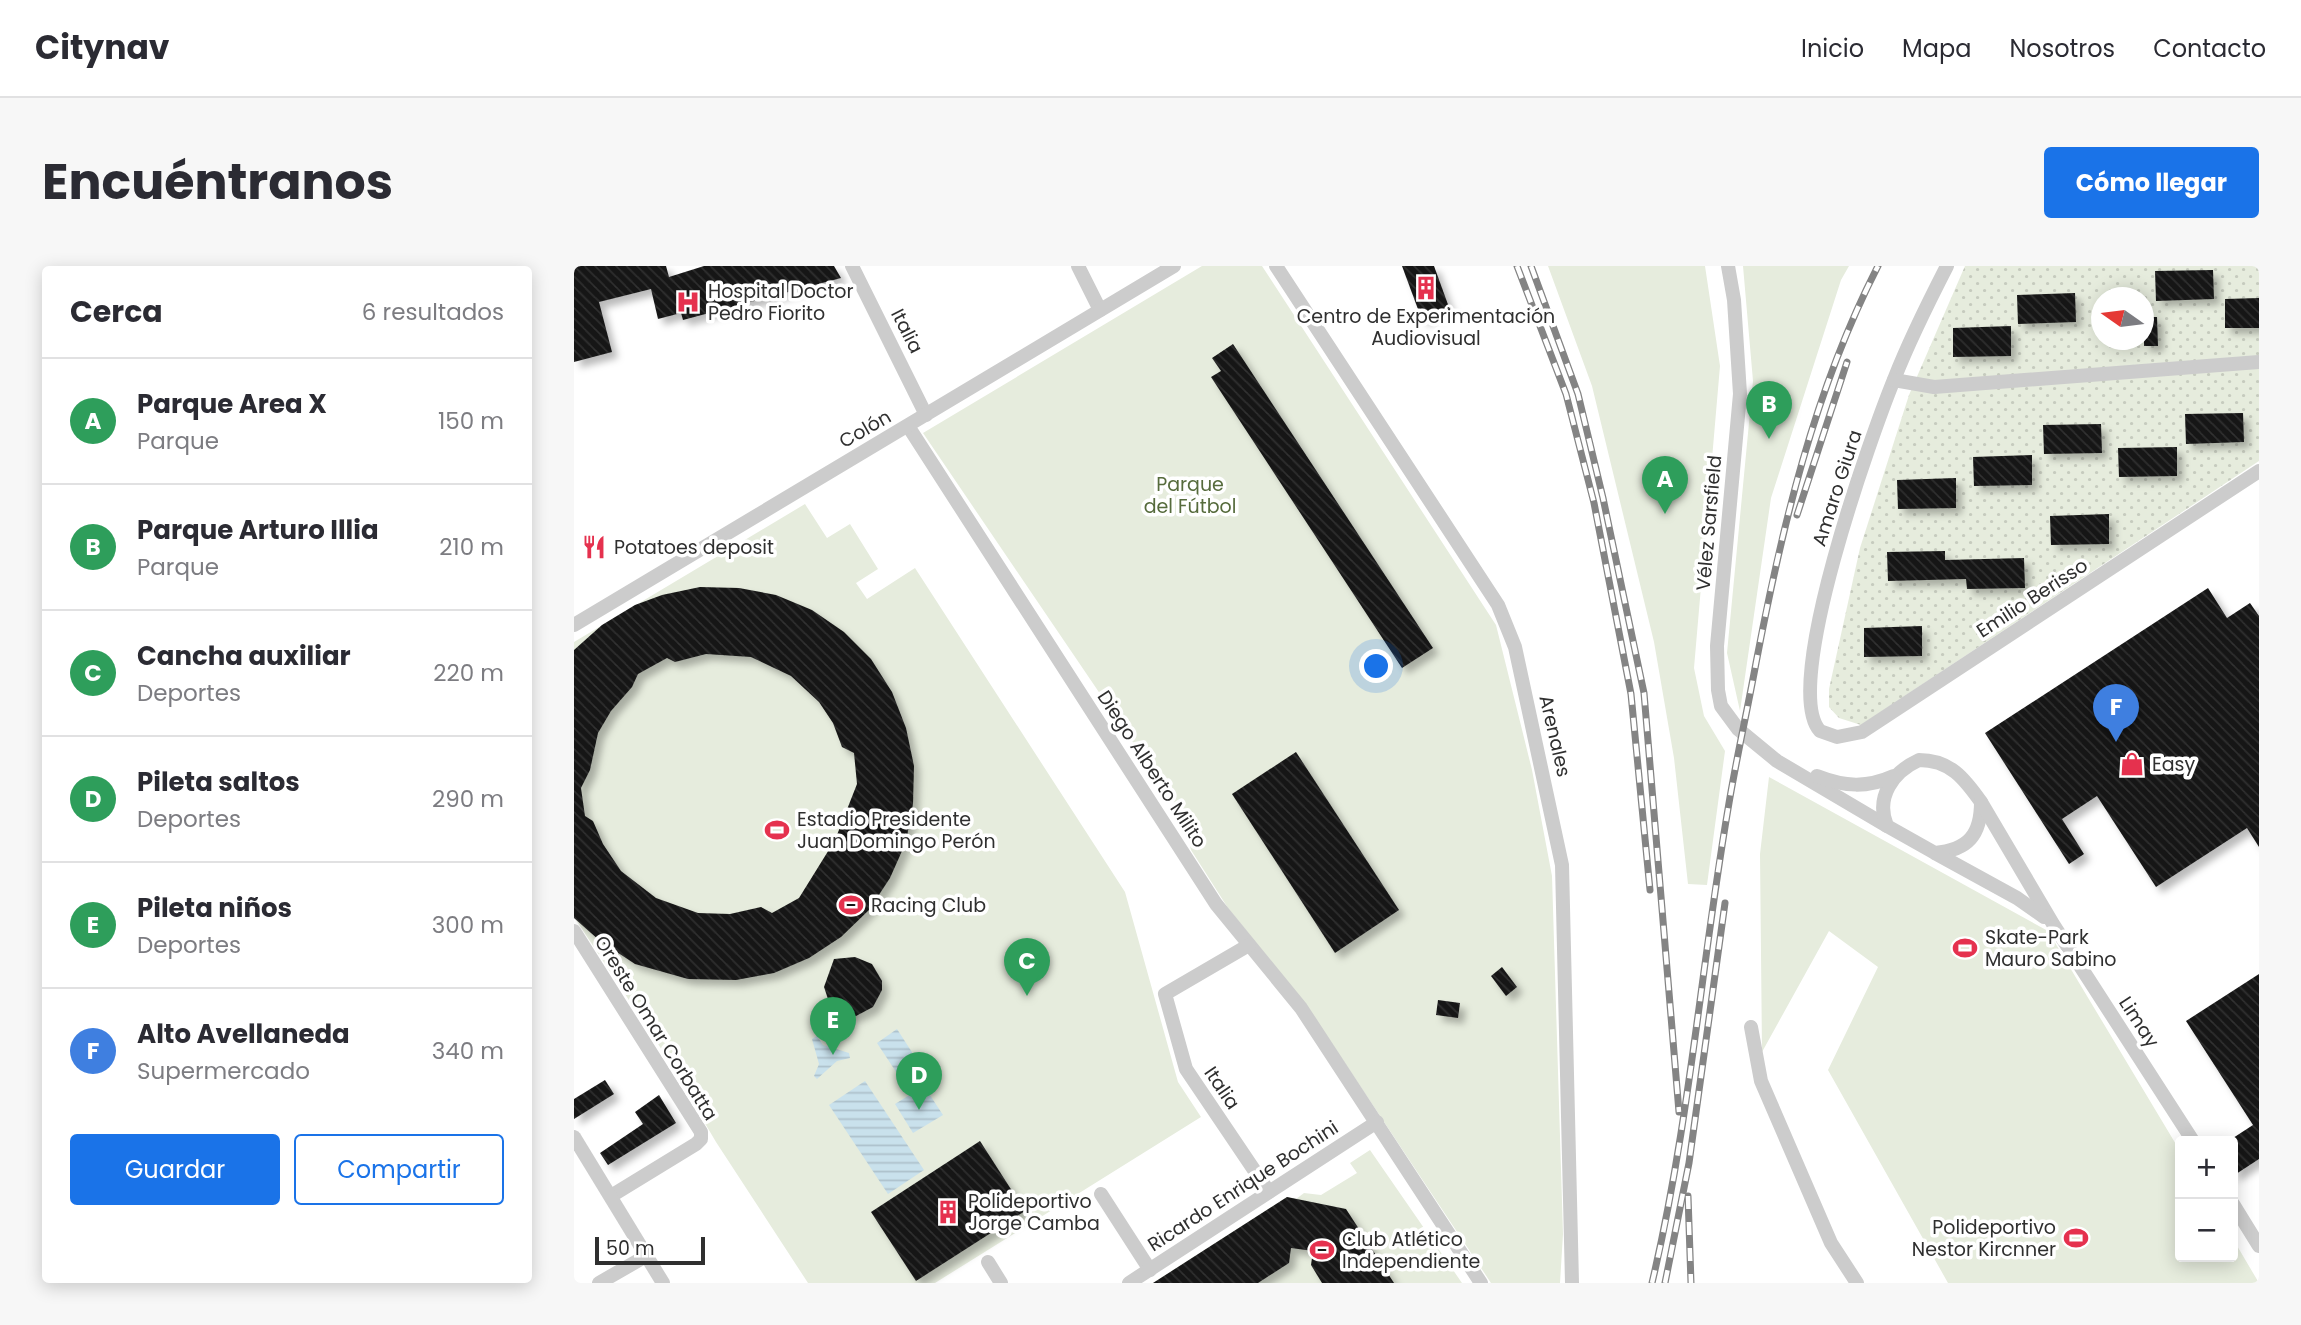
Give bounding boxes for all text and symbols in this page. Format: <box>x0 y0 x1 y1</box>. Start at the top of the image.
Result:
text: Citynav <box>35 24 169 71</box>
text: Inicio <box>1801 32 1864 65</box>
text: Mapa <box>1902 32 1971 65</box>
text: Nosotros <box>2009 32 2115 65</box>
text: Contacto <box>2153 32 2266 65</box>
button: Cómo llegar <box>2044 147 2259 218</box>
text: Encuéntranos <box>42 148 393 216</box>
building icon: Centro de Experimentación Audiovisual <box>1412 274 1440 302</box>
place label: Hospital Doctor Pedro Fiorito <box>708 278 854 327</box>
north arrow <box>2091 287 2154 350</box>
hospital icon: Hospital Doctor Pedro Fiorito <box>674 288 702 316</box>
text: Cerca <box>70 290 163 333</box>
text: 6 resultados <box>362 296 504 328</box>
place label: Centro de Experimentación Audiovisual <box>1297 303 1555 352</box>
street label: Italia <box>884 304 930 358</box>
pin: B <box>1746 381 1792 439</box>
text: Parque Area X <box>137 386 327 422</box>
street label: Colón <box>834 403 896 455</box>
text: A <box>85 405 101 437</box>
text: 150 m <box>438 405 504 437</box>
text: Parque <box>137 425 219 457</box>
street label: Amaro Giura <box>1805 426 1869 550</box>
street label: Vélez Sarsfield <box>1690 454 1728 592</box>
pin: A <box>1642 456 1688 514</box>
park label: Parque del Fútbol <box>1144 471 1236 520</box>
text: Parque Arturo Illia <box>137 512 379 548</box>
text: B <box>85 531 101 563</box>
text: 210 m <box>439 531 504 563</box>
restaurant icon: Potatoes deposit <box>580 533 608 561</box>
place label: Potatoes deposit <box>614 534 774 561</box>
text: Parque <box>137 551 219 583</box>
street label: Emilio Berisso <box>1971 552 2093 644</box>
text: Cancha auxiliar <box>137 638 351 674</box>
your location <box>1359 649 1393 683</box>
text: C <box>84 657 102 689</box>
text: 220 m <box>433 657 504 689</box>
text: Deportes <box>137 677 241 709</box>
pin: F <box>2093 684 2139 742</box>
street label: Diego Alberto Milito <box>1091 685 1213 853</box>
street label: Arenales <box>1533 692 1577 780</box>
shop icon: Easy <box>2118 750 2146 778</box>
place label: Easy <box>2152 751 2196 778</box>
text: Pileta saltos <box>137 764 300 800</box>
text: D <box>85 783 101 815</box>
text: 290 m <box>432 783 504 815</box>
text: Deportes <box>137 803 241 835</box>
place label: Estadio Presidente Juan Domingo Perón <box>797 806 996 855</box>
sports icon: Estadio Presidente Juan Domingo Perón <box>763 816 791 844</box>
text: Pileta niños <box>137 890 292 926</box>
sports icon: Racing Club <box>837 891 865 919</box>
place label: Racing Club <box>871 892 986 919</box>
text: E <box>87 909 99 941</box>
text: 300 m <box>432 909 504 941</box>
place label: Skate-Park Mauro Sabino <box>1985 924 2117 973</box>
text: Deportes <box>137 929 241 961</box>
street label: Oreste Omar Corbatta <box>588 930 724 1126</box>
sports icon: Skate-Park Mauro Sabino <box>1951 934 1979 962</box>
pin: C <box>1004 938 1050 996</box>
street label: Limay <box>2112 991 2166 1053</box>
pin: E <box>810 997 856 1055</box>
text: Alto Avellaneda <box>137 1016 350 1052</box>
text: F <box>87 1035 99 1067</box>
text: 340 m <box>432 1035 504 1067</box>
pin: D <box>896 1052 942 1110</box>
text: Supermercado <box>137 1055 310 1087</box>
street label: Italia <box>1198 1061 1246 1115</box>
street label: Ricardo Enrique Bochini <box>1142 1114 1344 1258</box>
button: Guardar <box>70 1134 280 1205</box>
button: Compartir <box>294 1134 504 1205</box>
map controls <box>2175 1136 2238 1262</box>
button: + <box>2175 1136 2238 1199</box>
place label: Polideportivo Jorge Camba <box>968 1188 1100 1237</box>
building icon: Polideportivo Jorge Camba <box>934 1198 962 1226</box>
button: − <box>2175 1199 2238 1262</box>
place label: Polideportivo Nestor Kircnner <box>1912 1214 2056 1263</box>
sports icon: Polideportivo Nestor Kircnner <box>2062 1224 2090 1252</box>
place label: Club Atlético Independiente <box>1342 1226 1480 1275</box>
scale bar <box>595 1234 705 1266</box>
text: 50 m <box>606 1235 655 1262</box>
sports icon: Club Atlético Independiente <box>1308 1236 1336 1264</box>

